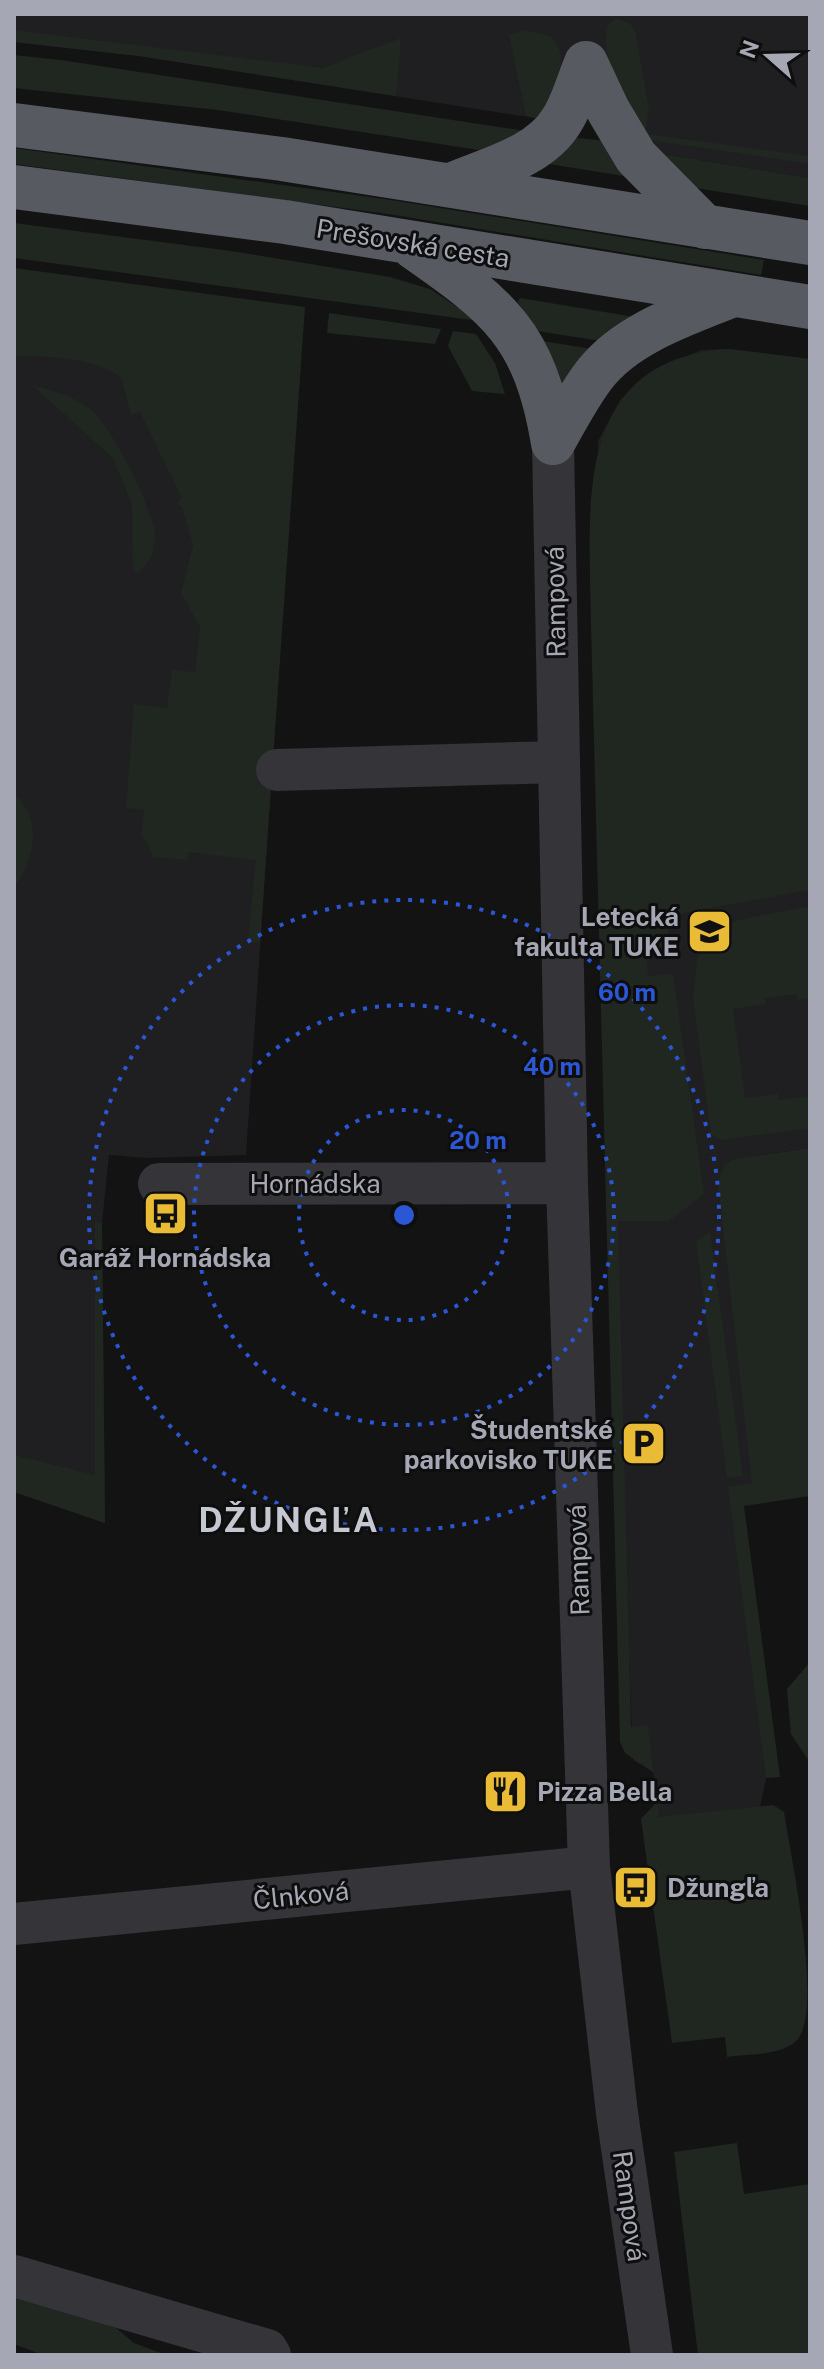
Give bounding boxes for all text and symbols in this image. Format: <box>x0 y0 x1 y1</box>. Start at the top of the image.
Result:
north arrow <box>728 16 808 96</box>
text: N <box>734 37 764 62</box>
street label: Prešovská cesta <box>314 212 512 274</box>
street label: Rampová <box>539 546 571 658</box>
place label: Letecká fakulta TUKE <box>514 901 679 962</box>
school or university icon: Letecká fakulta TUKE <box>686 907 734 955</box>
text: 60 m <box>598 978 656 1006</box>
text: 40 m <box>523 1052 581 1080</box>
text: 20 m <box>449 1126 507 1154</box>
street label: Hornádska <box>249 1168 381 1199</box>
bus stop icon: Garáž Hornádska <box>141 1190 189 1238</box>
centre of rings <box>390 1201 418 1229</box>
place label: Garáž Hornádska <box>59 1242 271 1273</box>
place label: Študentské parkovisko TUKE <box>404 1414 613 1475</box>
parking icon: Študentské parkovisko TUKE <box>620 1420 668 1468</box>
district label: DŽUNGĽA <box>198 1500 380 1540</box>
street label: Rampová <box>561 1504 595 1616</box>
restaurant icon: Pizza Bella <box>482 1767 530 1815</box>
place label: Pizza Bella <box>537 1776 672 1807</box>
bus stop icon: Džungľa <box>612 1863 660 1911</box>
place label: Džungľa <box>667 1872 769 1903</box>
street label: Člnková <box>252 1875 350 1915</box>
street label: Rampová <box>607 2149 653 2263</box>

